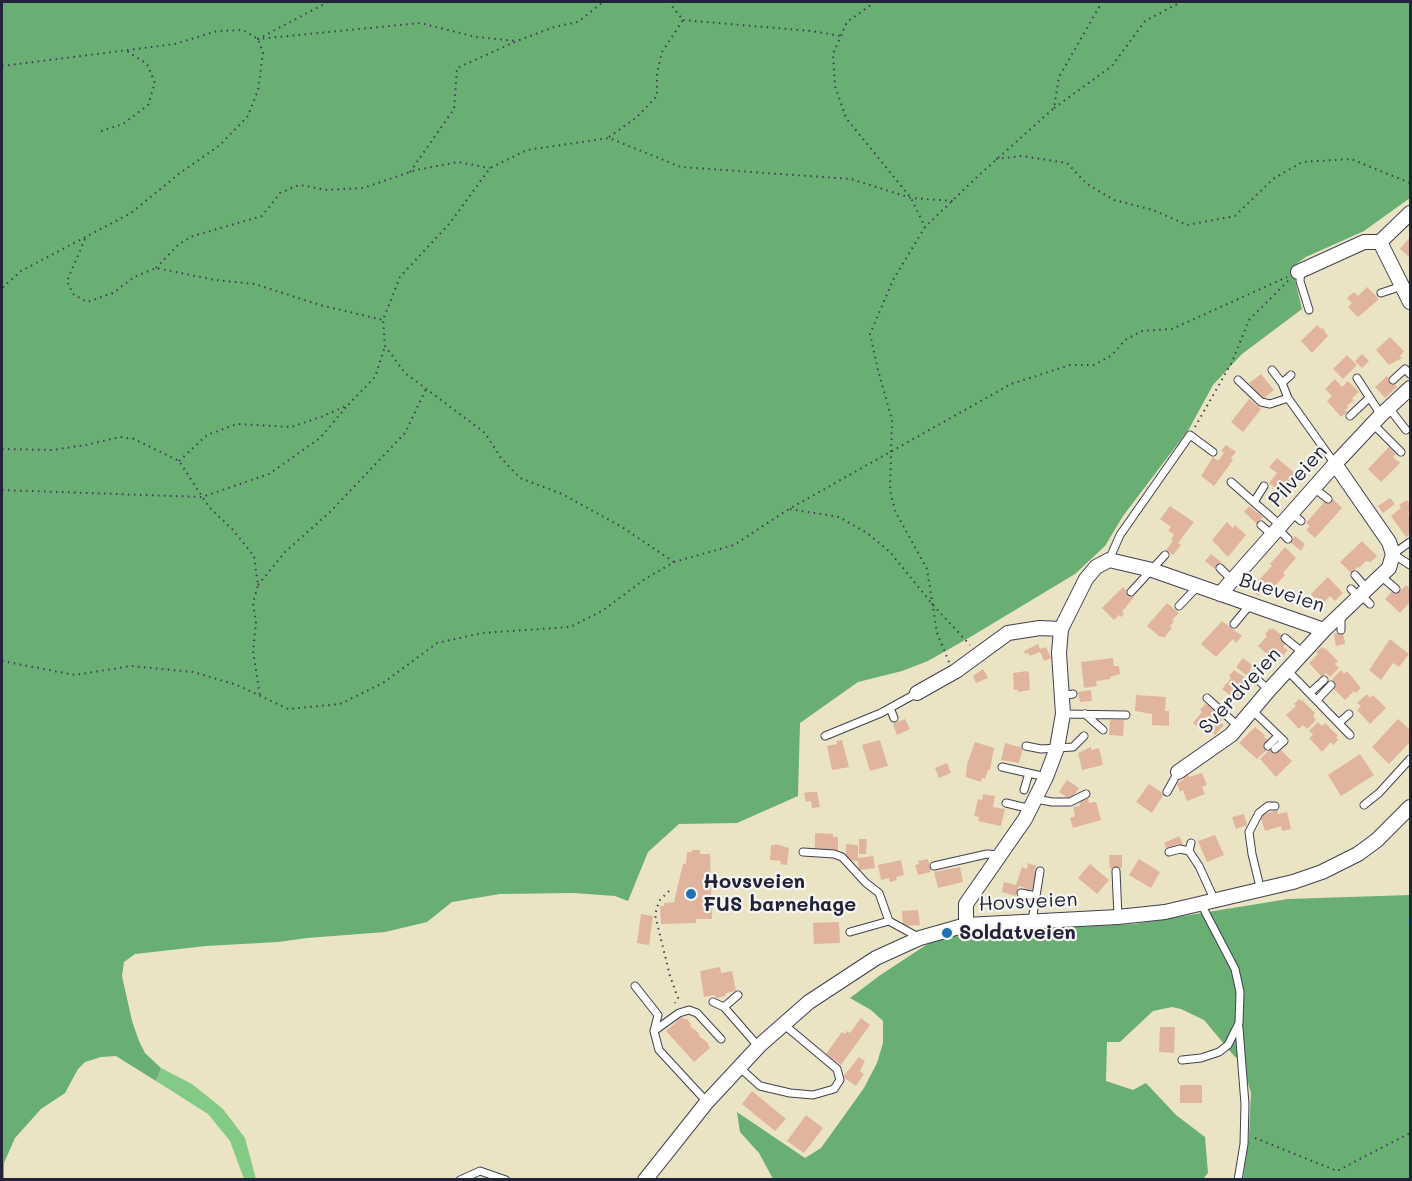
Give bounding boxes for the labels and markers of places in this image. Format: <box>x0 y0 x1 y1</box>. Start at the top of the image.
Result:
place label: Hovsveien FUS barnehage <box>703 870 856 917</box>
marker: Hovsveien FUS barnehage <box>684 887 698 901</box>
place label: Soldatveien <box>959 921 1076 945</box>
marker: Soldatveien <box>940 926 954 940</box>

